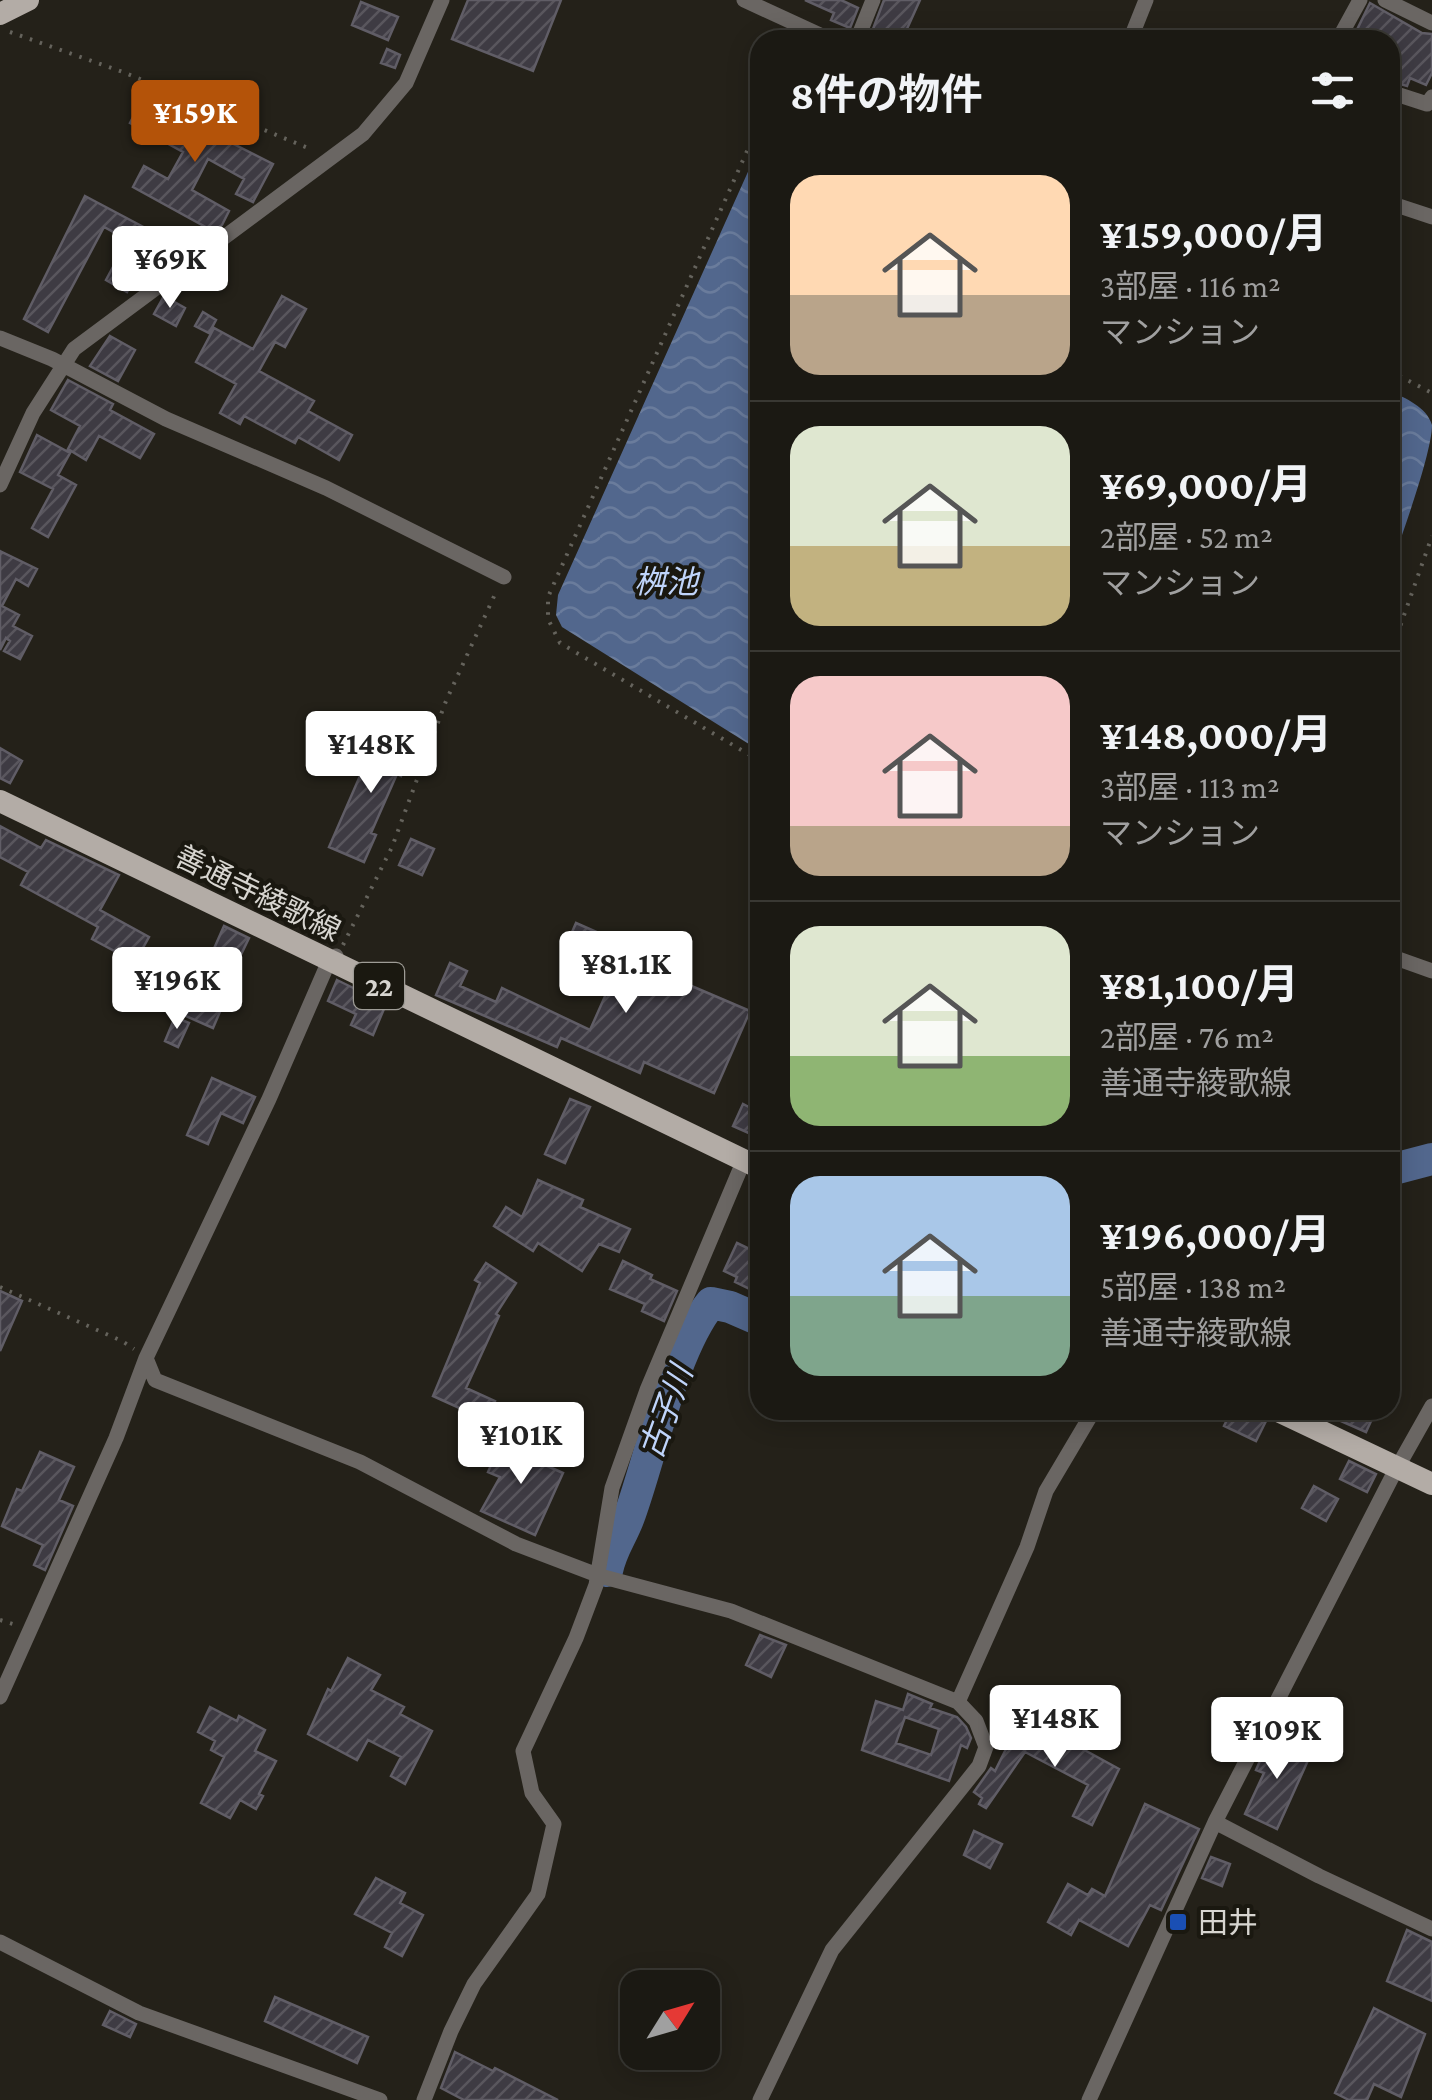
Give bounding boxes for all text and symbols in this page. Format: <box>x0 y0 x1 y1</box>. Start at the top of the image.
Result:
icon: filters <box>1305 63 1360 118</box>
text: 8件の物件 <box>790 71 982 118</box>
pin: ¥159K <box>125 80 265 165</box>
text: ¥159K <box>153 94 237 130</box>
text: ¥159,000/月 <box>1100 210 1327 257</box>
icon: home <box>870 215 990 335</box>
pin: ¥69K <box>111 226 229 311</box>
text: ¥69K <box>134 240 206 276</box>
text: 3部屋 · 116 m² <box>1100 268 1281 304</box>
text: マンション <box>1100 314 1260 350</box>
text: ¥69,000/月 <box>1100 461 1312 508</box>
icon: home <box>870 466 990 586</box>
text: 2部屋 · 52 m² <box>1100 519 1273 555</box>
water label: 桝池 <box>634 564 701 600</box>
text: マンション <box>1100 565 1260 601</box>
pin: ¥148K <box>301 711 441 796</box>
text: ¥148,000/月 <box>1100 711 1332 758</box>
icon: home <box>870 716 990 836</box>
text: ¥148K <box>328 725 414 761</box>
text: 3部屋 · 113 m² <box>1100 769 1280 805</box>
text: マンション <box>1100 815 1260 851</box>
street label: 善通寺綾歌線 <box>170 839 346 947</box>
pin: ¥81.1K <box>545 931 707 1016</box>
text: ¥81.1K <box>581 945 671 981</box>
pin: ¥196K <box>107 947 247 1032</box>
text: ¥196K <box>134 961 220 997</box>
text: ¥81,100/月 <box>1100 961 1299 1008</box>
road number: 22 <box>354 963 404 1009</box>
icon: home <box>870 966 990 1086</box>
text: 2部屋 · 76 m² <box>1100 1019 1274 1055</box>
text: 善通寺綾歌線 <box>1100 1065 1292 1101</box>
text: ¥196,000/月 <box>1100 1211 1331 1258</box>
icon: home <box>870 1216 990 1336</box>
text: 5部屋 · 138 m² <box>1100 1269 1286 1305</box>
text: 善通寺綾歌線 <box>1100 1315 1292 1351</box>
water label: 古子川 <box>633 1358 700 1463</box>
pin: ¥101K <box>451 1402 591 1487</box>
text: ¥101K <box>480 1416 562 1452</box>
pin: ¥148K <box>985 1685 1125 1770</box>
pin: ¥109K <box>1207 1697 1347 1782</box>
text: ¥148K <box>1012 1699 1098 1735</box>
text: ¥109K <box>1233 1711 1321 1747</box>
place label: 田井 <box>1198 1906 1258 1939</box>
marker: 田井 <box>1167 1911 1189 1933</box>
north arrow <box>620 1970 720 2070</box>
map controls <box>620 1970 720 2070</box>

